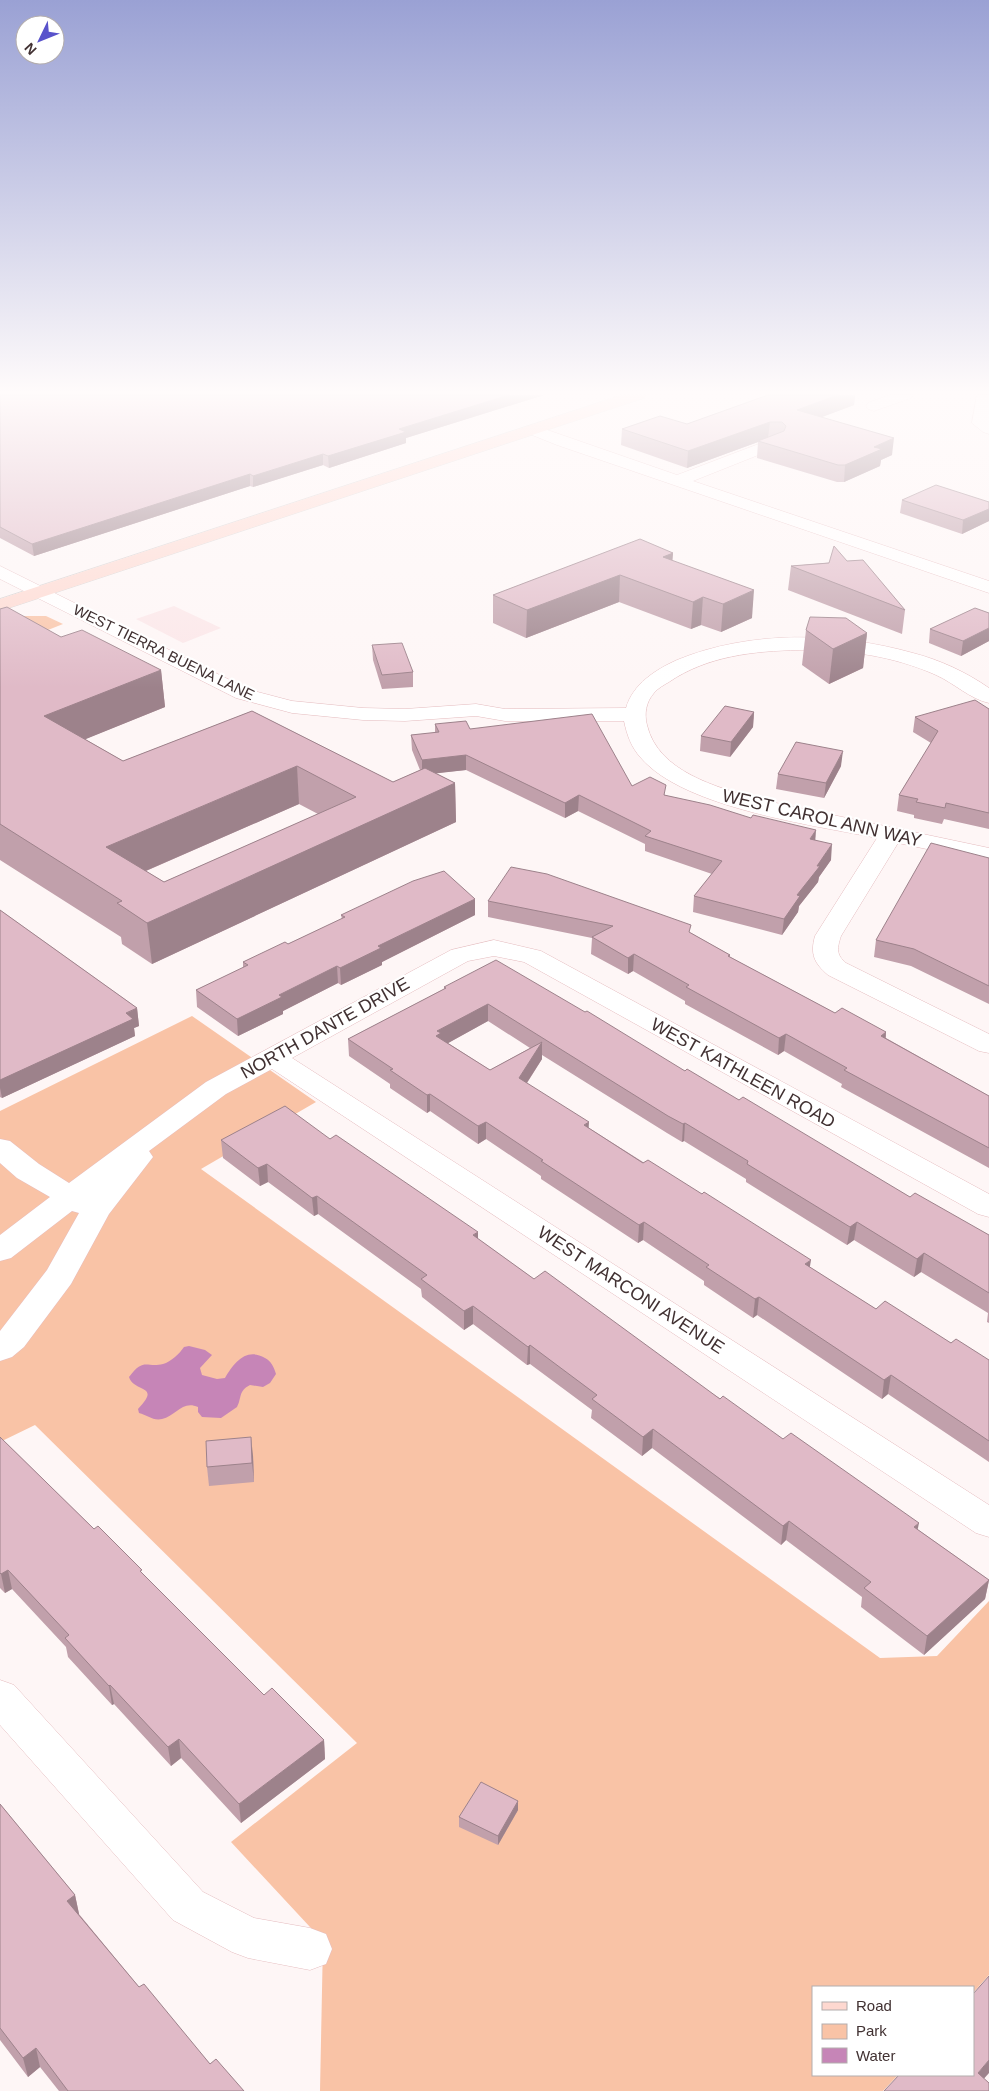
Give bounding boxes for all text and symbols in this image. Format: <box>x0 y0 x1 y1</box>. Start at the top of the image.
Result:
north arrow <box>15 15 65 65</box>
text: N <box>21 40 40 58</box>
street label: WEST TIERRA BUENA LANE <box>71 601 257 703</box>
street label: WEST CAROL ANN WAY <box>720 785 924 851</box>
street label: NORTH DANTE DRIVE <box>237 973 413 1083</box>
street label: WEST KATHLEEN ROAD <box>647 1014 839 1132</box>
street label: WEST MARCONI AVENUE <box>534 1222 728 1358</box>
legend <box>812 1986 974 2076</box>
text: Road <box>856 1997 892 2014</box>
text: Park <box>856 2022 887 2039</box>
text: Water <box>856 2047 895 2064</box>

